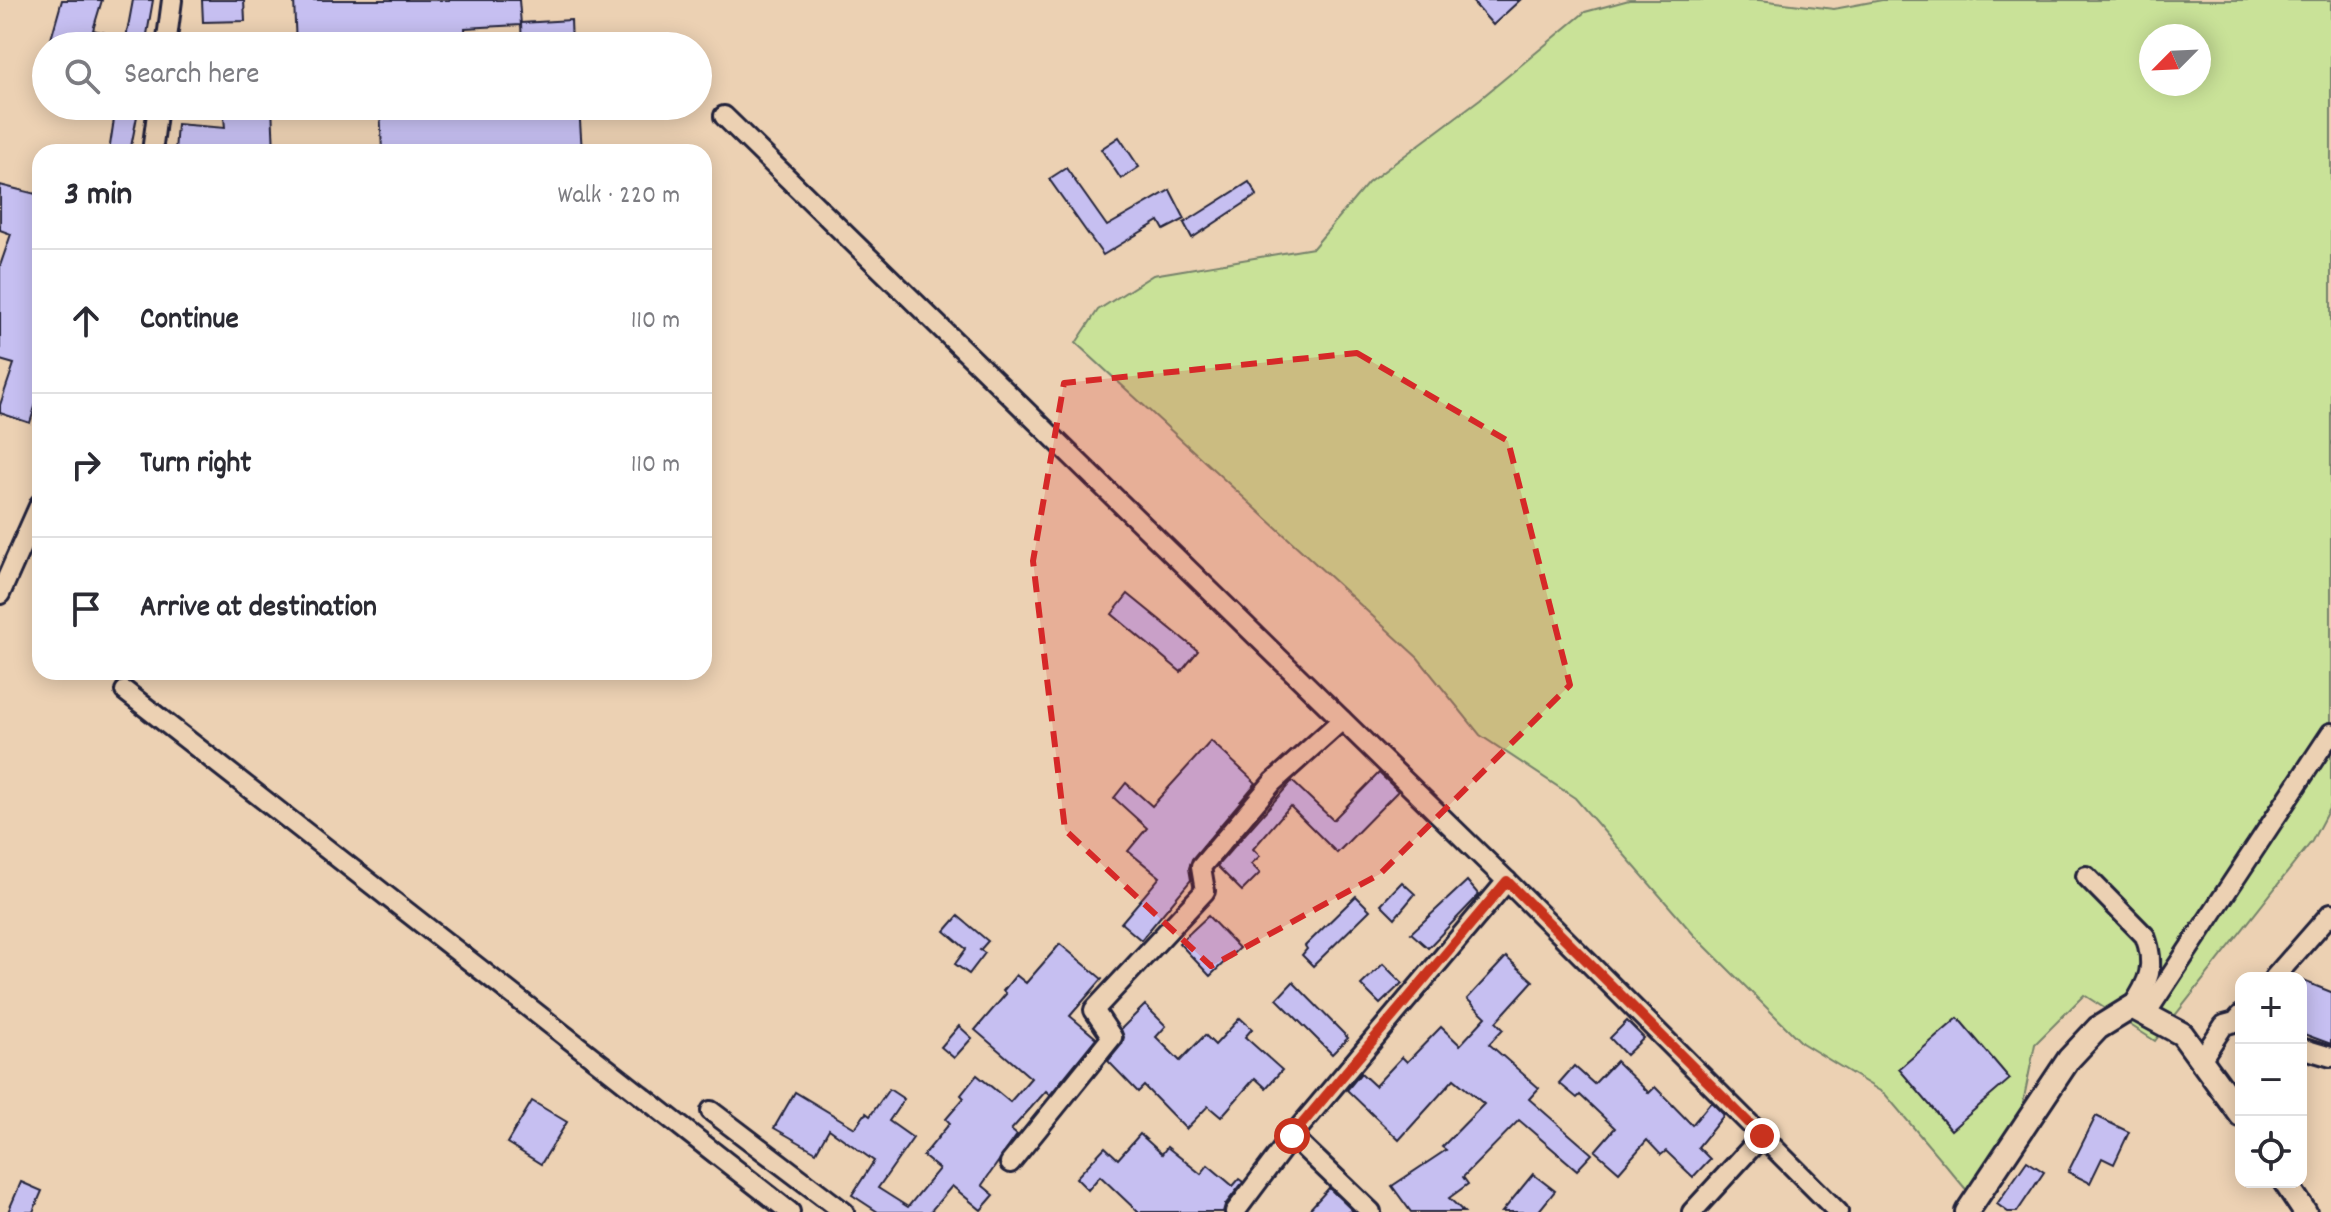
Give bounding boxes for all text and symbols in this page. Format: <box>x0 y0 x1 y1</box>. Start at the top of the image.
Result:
north arrow <box>2139 24 2211 96</box>
search box <box>32 32 712 120</box>
icon: search <box>60 54 104 98</box>
text: Search here <box>124 55 260 98</box>
text: 3 min <box>64 172 132 221</box>
text: Walk · 220 m <box>557 178 680 215</box>
icon: ahead <box>64 299 108 343</box>
text: Continue <box>140 300 239 343</box>
text: 110 m <box>631 303 680 340</box>
icon: right <box>64 443 108 487</box>
text: Turn right <box>140 444 251 487</box>
text: 110 m <box>631 447 680 484</box>
icon: arrive <box>64 587 108 631</box>
text: Arrive at destination <box>140 588 377 631</box>
map controls <box>2235 972 2307 1188</box>
button: + <box>2235 972 2307 1044</box>
button: − <box>2235 1044 2307 1116</box>
button: locate <box>2235 1116 2307 1188</box>
route start <box>1274 1118 1310 1154</box>
route end <box>1744 1118 1780 1154</box>

